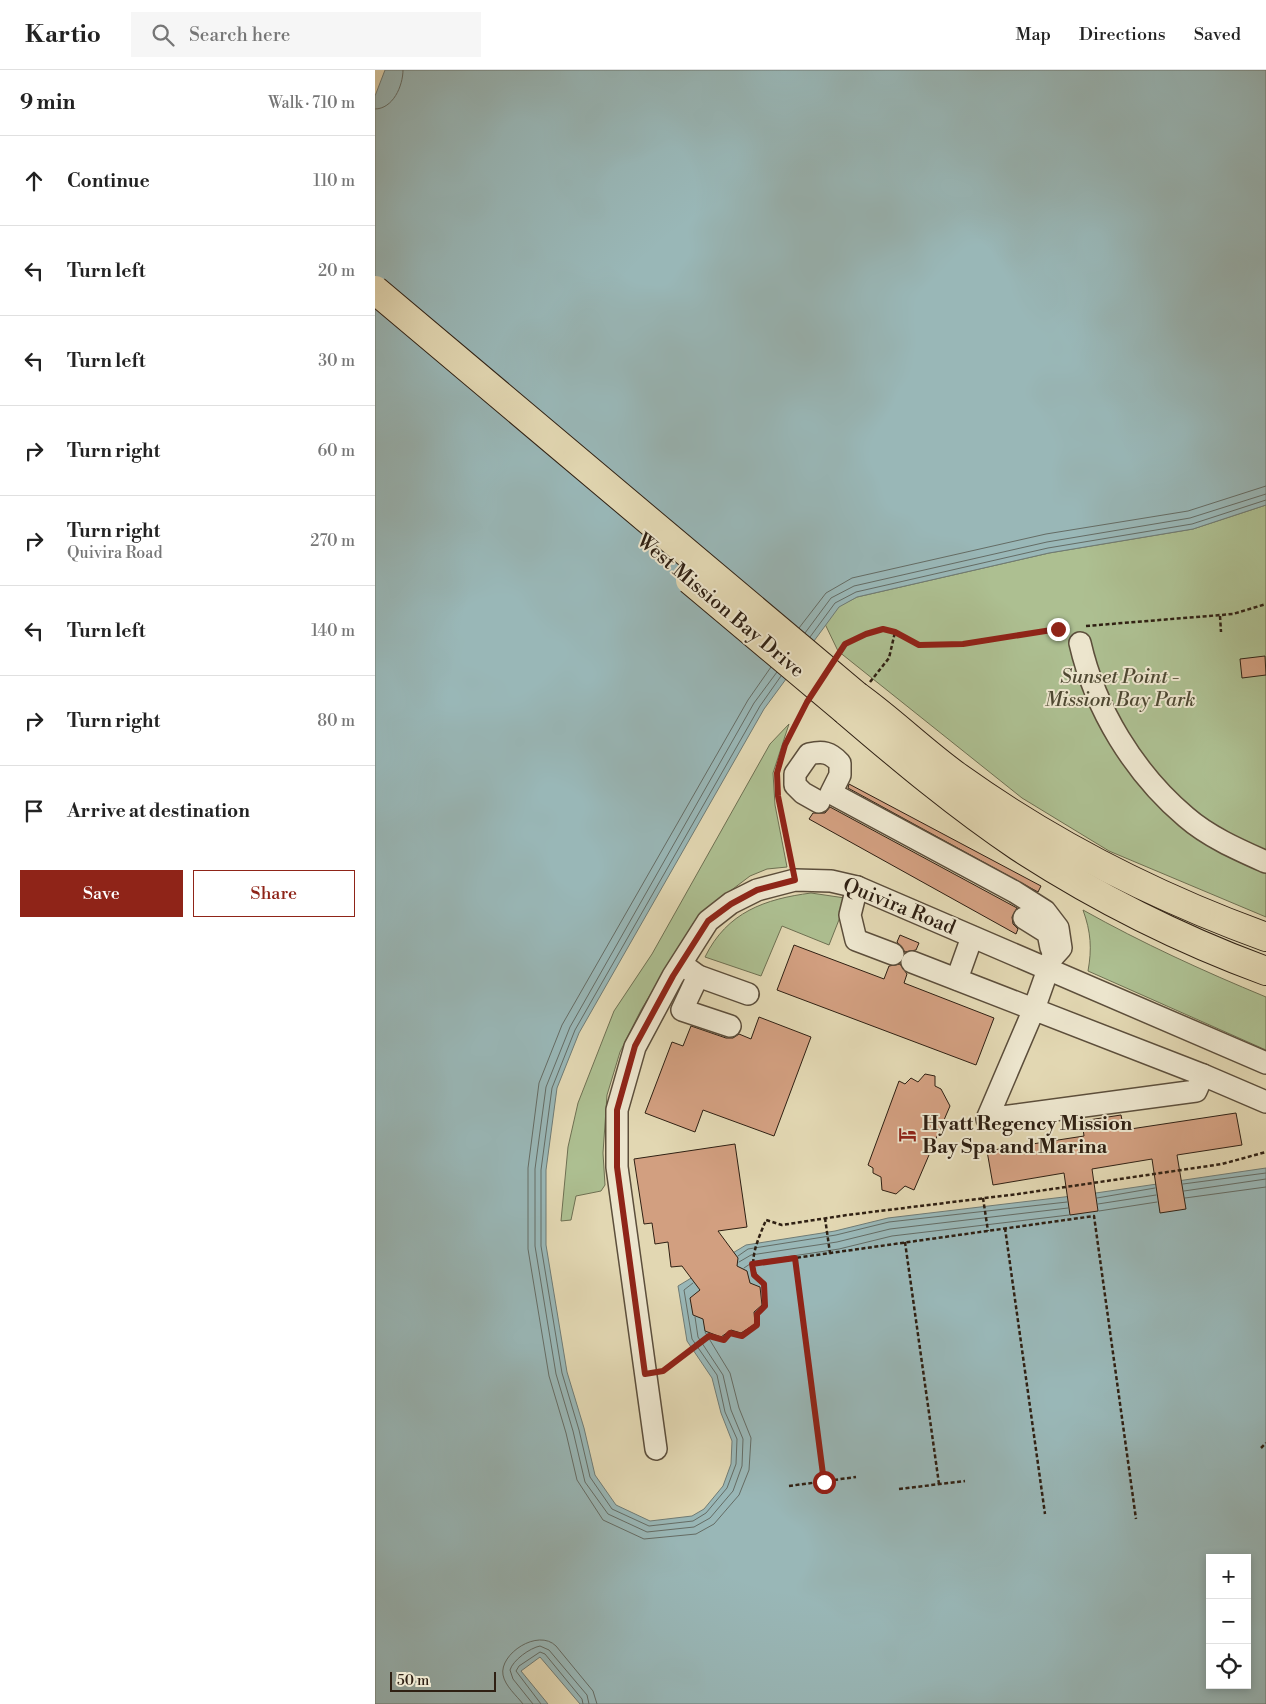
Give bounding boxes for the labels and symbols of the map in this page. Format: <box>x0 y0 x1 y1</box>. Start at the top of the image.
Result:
street label: West Mission Bay Drive <box>630 528 809 684</box>
route end <box>1047 618 1070 641</box>
park label: Sunset Point - Mission Bay Park <box>1045 665 1195 713</box>
street label: Quivira Road <box>839 873 960 941</box>
place label: Hyatt Regency Mission Bay Spa and Marina <box>922 1112 1133 1160</box>
hotel icon: Hyatt Regency Mission Bay Spa and Marina <box>898 1125 918 1145</box>
route start <box>813 1471 836 1494</box>
scale bar <box>390 1669 496 1692</box>

